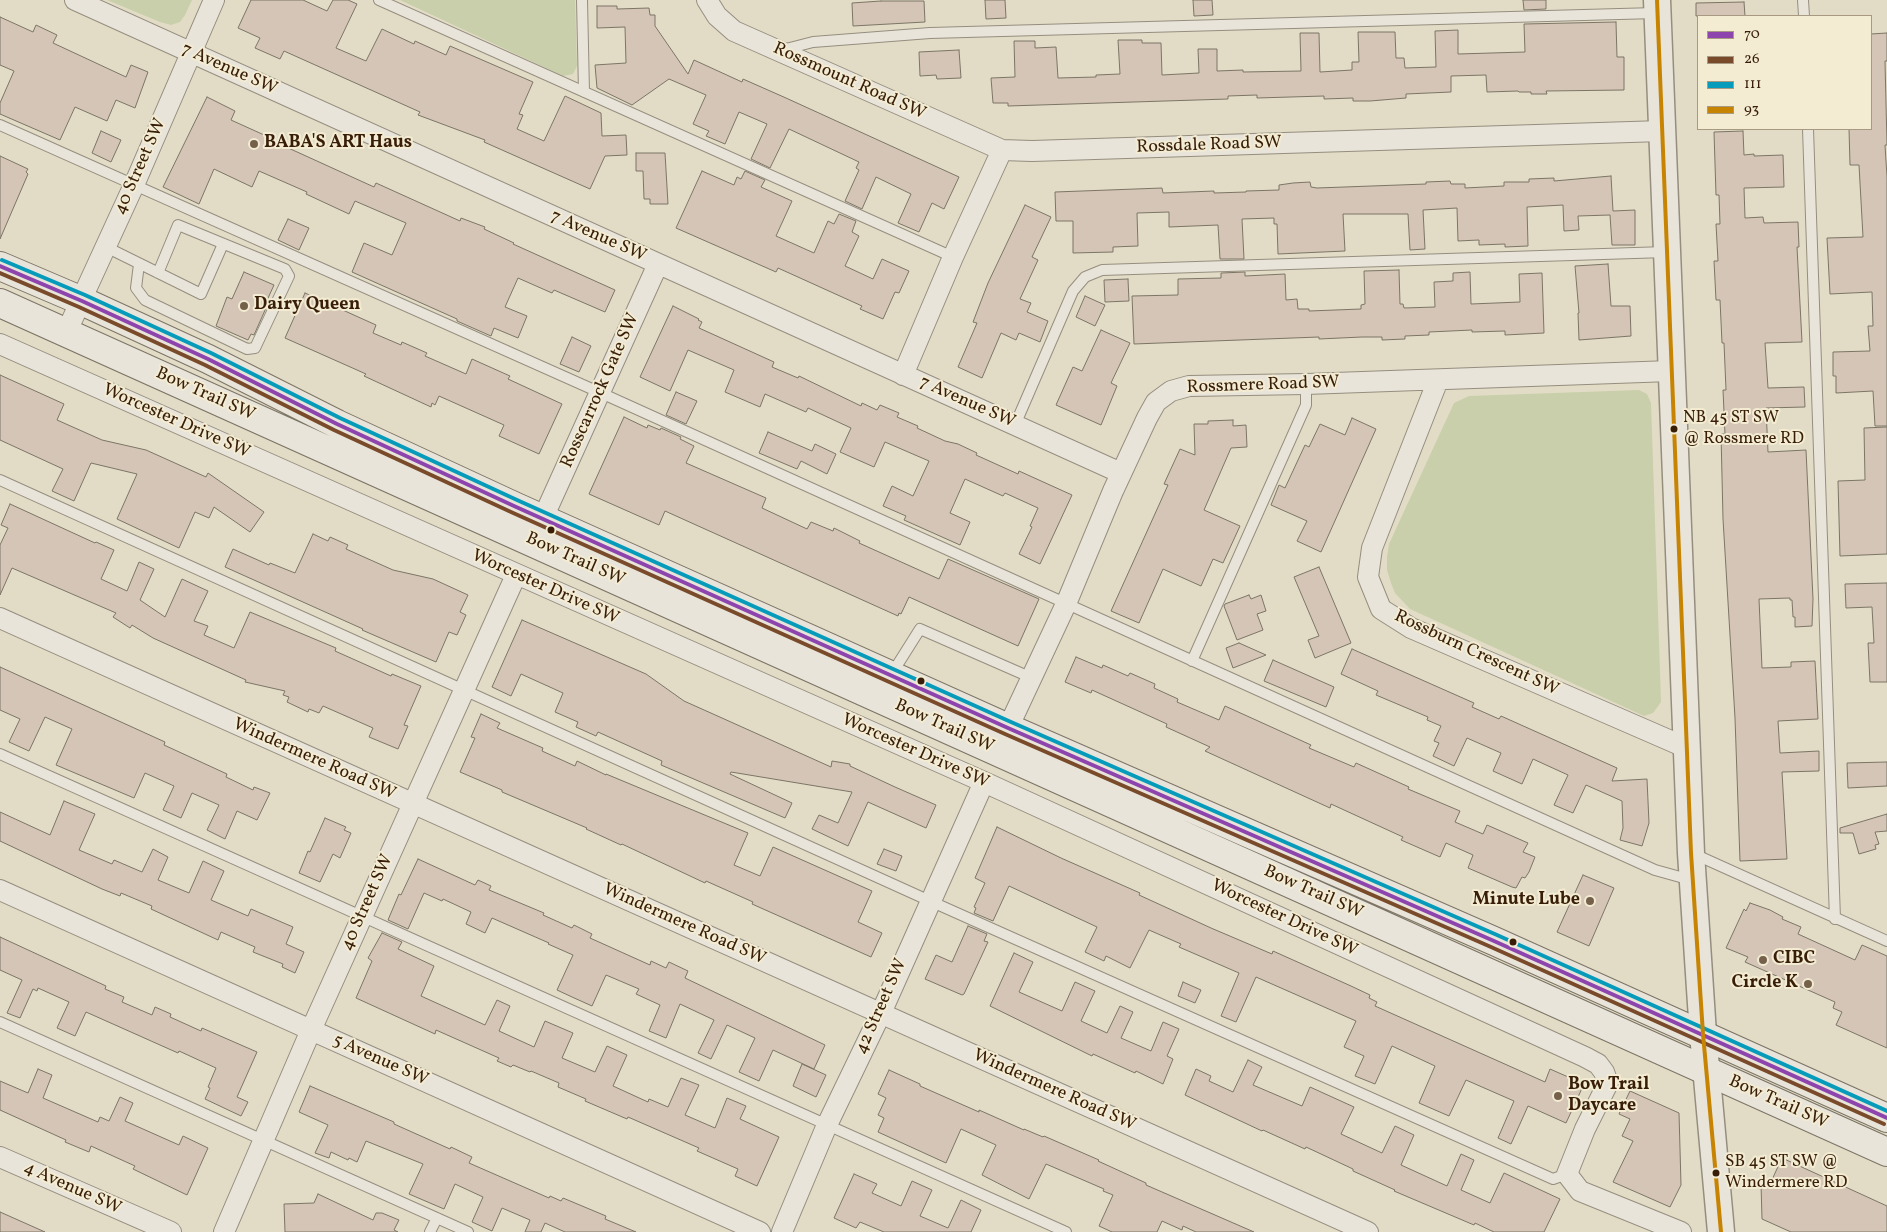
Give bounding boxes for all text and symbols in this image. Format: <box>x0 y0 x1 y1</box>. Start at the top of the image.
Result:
legend <box>1697 15 1872 130</box>
text: 70 <box>1744 24 1760 45</box>
street label: 7 Avenue SW <box>178 39 280 101</box>
street label: Rossmount Road SW <box>769 39 929 125</box>
text: 26 <box>1744 49 1760 70</box>
text: 111 <box>1744 74 1761 95</box>
text: 93 <box>1744 99 1759 120</box>
street label: 40 Street SW <box>110 115 172 219</box>
place label: BABA'S ART Haus <box>264 133 412 155</box>
street label: Rossdale Road SW <box>1136 133 1282 159</box>
marker: BABA'S ART Haus <box>248 138 260 150</box>
street label: 7 Avenue SW <box>547 206 649 268</box>
place label: Dairy Queen <box>254 295 360 317</box>
marker: Dairy Queen <box>238 300 250 312</box>
street label: Rosscarrock Gate SW <box>557 310 645 472</box>
street label: Bow Trail SW <box>152 363 258 427</box>
street label: 7 Avenue SW <box>916 372 1018 434</box>
street label: Rossmere Road SW <box>1186 373 1340 399</box>
street label: Worcester Drive SW <box>99 380 253 464</box>
place label: NB 45 ST SW @ Rossmere RD <box>1683 409 1804 449</box>
marker: NB 45 ST SW @ Rossmere RD <box>1669 424 1679 434</box>
unlabelled marker <box>546 525 556 535</box>
street label: Bow Trail SW <box>522 528 628 592</box>
street label: Worcester Drive SW <box>468 546 622 630</box>
street label: Rossburn Crescent SW <box>1390 606 1562 702</box>
unlabelled marker <box>916 676 926 686</box>
street label: Bow Trail SW <box>891 695 997 759</box>
street label: Worcester Drive SW <box>838 710 992 794</box>
street label: Windermere Road SW <box>229 714 399 806</box>
street label: 40 Street SW <box>337 851 399 955</box>
street label: Bow Trail SW <box>1260 861 1366 925</box>
street label: Worcester Drive SW <box>1207 876 1361 962</box>
street label: Windermere Road SW <box>599 879 769 971</box>
place label: Minute Lube <box>1472 890 1580 912</box>
marker: Minute Lube <box>1584 895 1596 907</box>
unlabelled marker <box>1508 937 1518 947</box>
place label: CIBC <box>1773 949 1815 971</box>
marker: CIBC <box>1757 954 1769 966</box>
street label: 42 Street SW <box>851 956 913 1058</box>
place label: Circle K <box>1731 973 1798 995</box>
marker: Circle K <box>1802 978 1814 990</box>
street label: 5 Avenue SW <box>329 1030 431 1092</box>
street label: Windermere Road SW <box>969 1045 1139 1137</box>
street label: Bow Trail SW <box>1725 1071 1831 1135</box>
place label: Bow Trail Daycare <box>1568 1075 1649 1118</box>
marker: Bow Trail Daycare <box>1552 1090 1564 1102</box>
place label: SB 45 ST SW @ Windermere RD <box>1725 1153 1847 1193</box>
street label: 4 Avenue SW <box>20 1158 124 1220</box>
marker: SB 45 ST SW @ Windermere RD <box>1711 1168 1721 1178</box>

